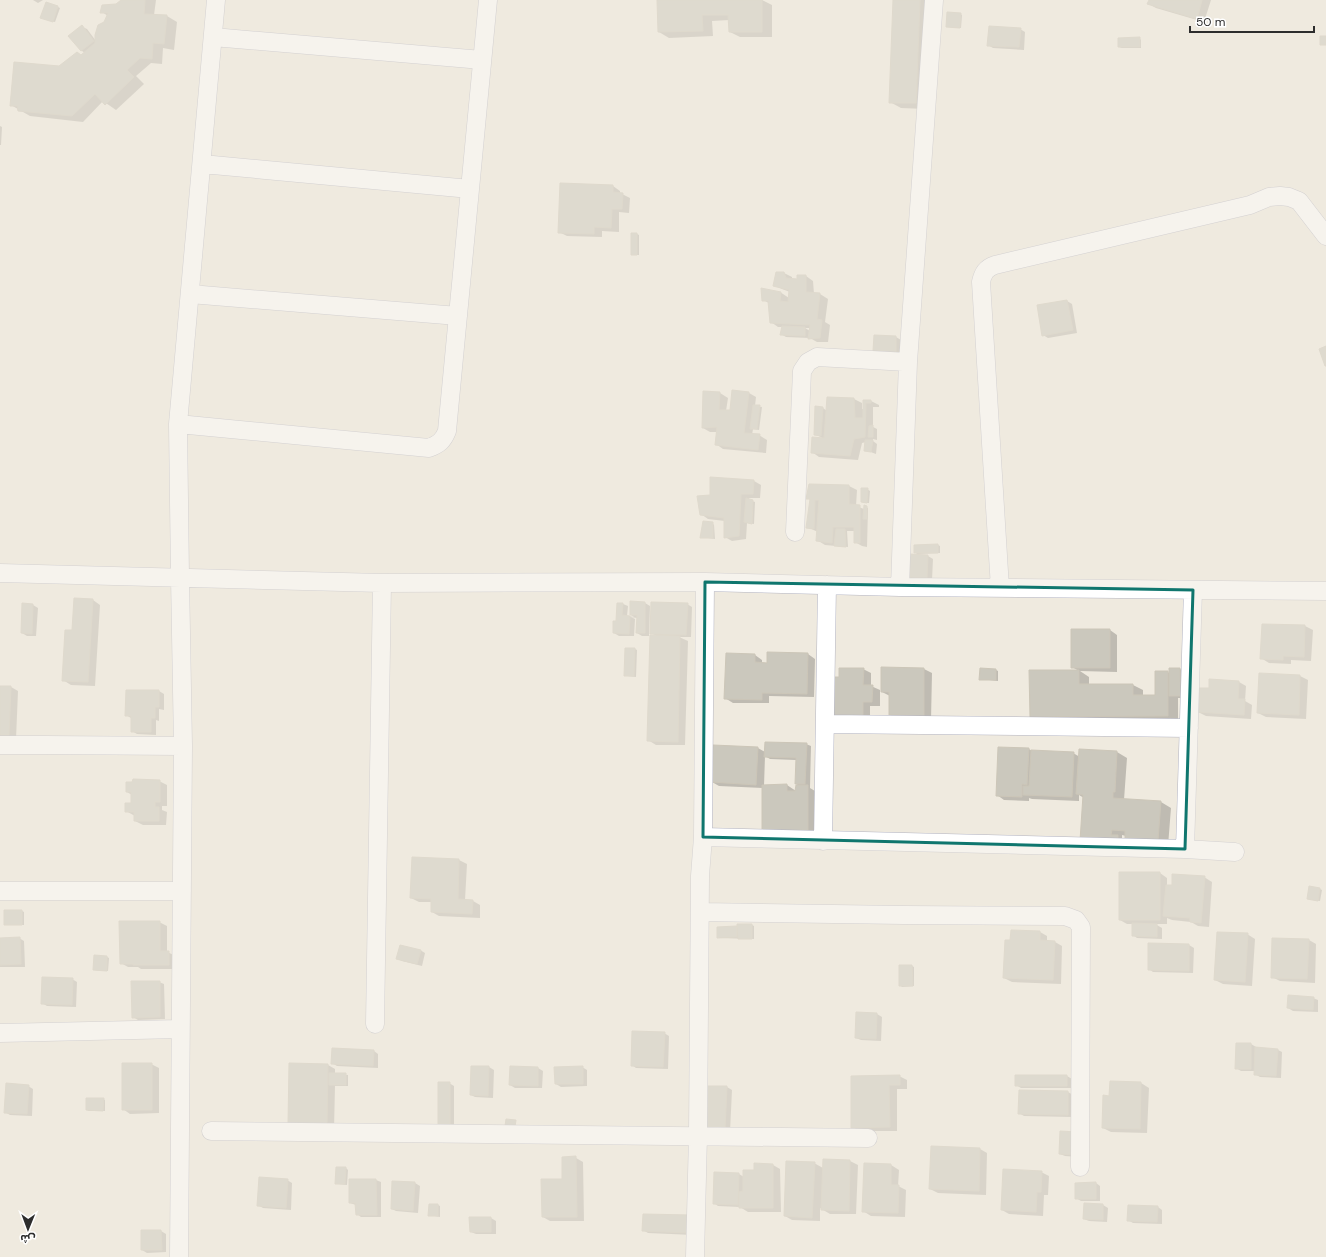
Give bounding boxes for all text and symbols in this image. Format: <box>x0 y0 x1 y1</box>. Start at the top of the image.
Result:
scale bar <box>1190 8 1314 34</box>
text: 50 m <box>1196 14 1225 30</box>
north arrow <box>8 1209 48 1249</box>
text: ش <box>20 1232 35 1246</box>

